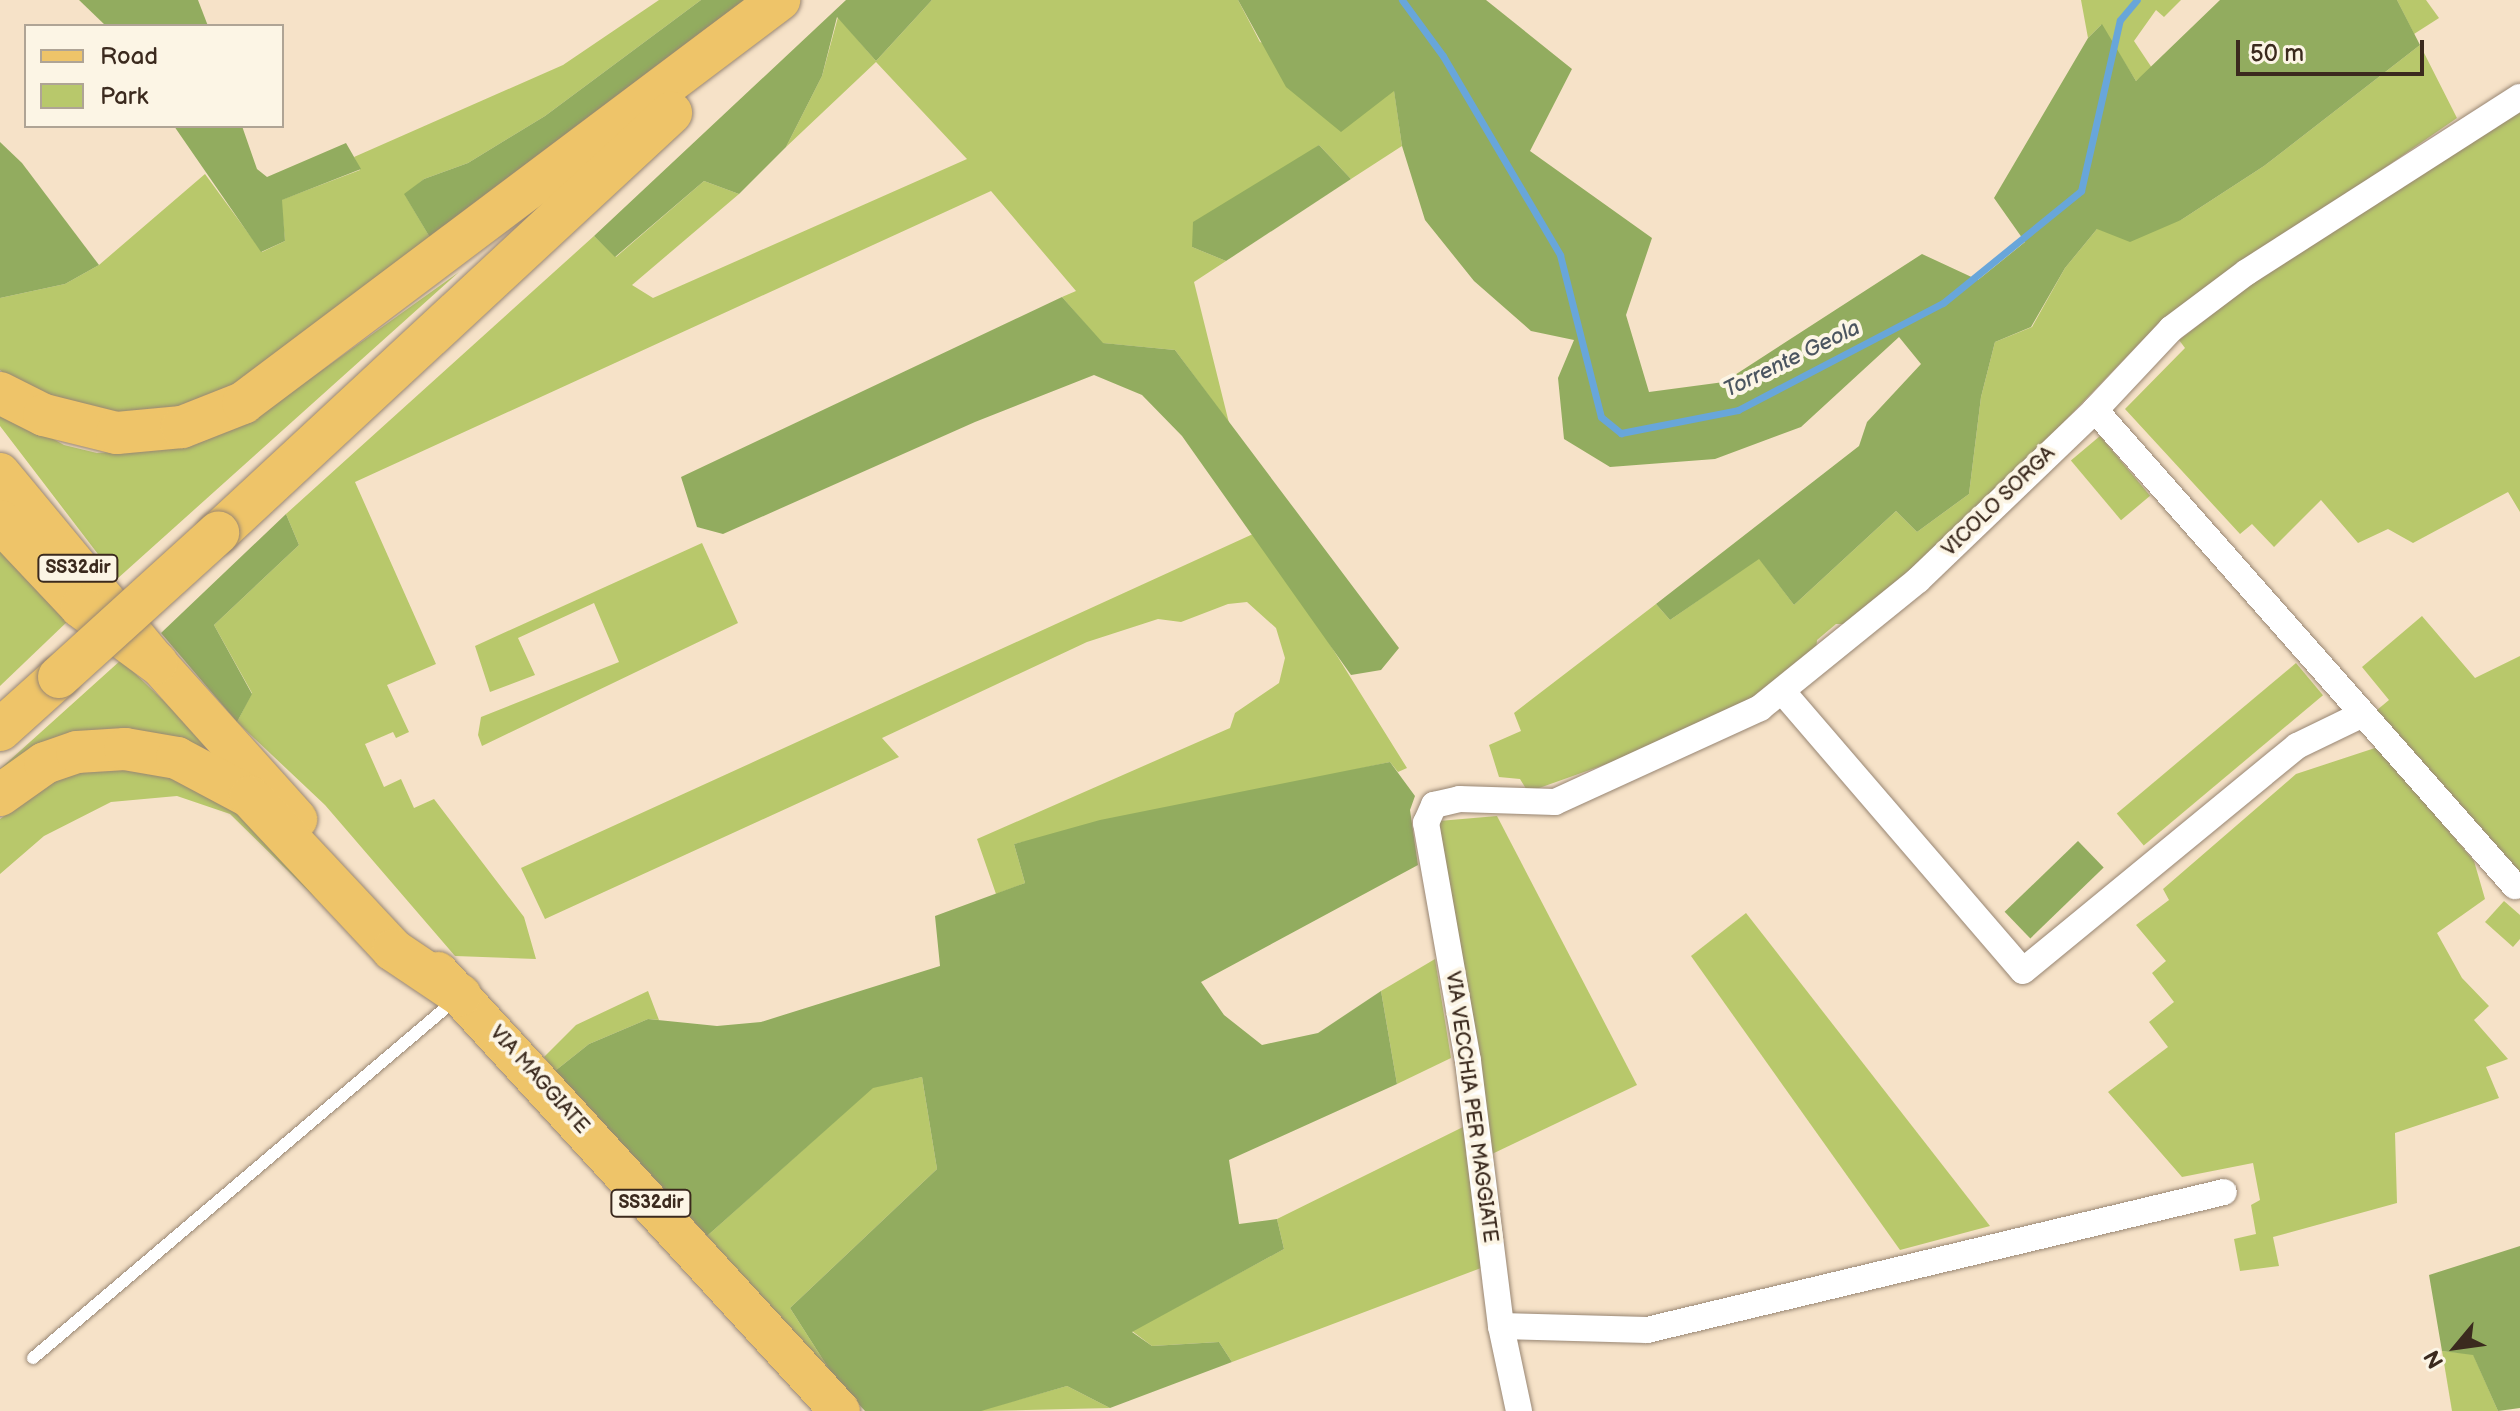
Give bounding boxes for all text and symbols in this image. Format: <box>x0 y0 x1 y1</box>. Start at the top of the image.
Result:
legend <box>24 24 284 128</box>
scale bar <box>2240 24 2428 74</box>
text: 50 m <box>2250 39 2304 68</box>
text: Road <box>100 42 158 71</box>
text: Park <box>100 82 148 111</box>
water label: Torrente Geola <box>1720 315 1864 403</box>
street label: VICOLO SORGA <box>1937 442 2061 562</box>
road number: SS32dir <box>36 554 120 582</box>
street label: VIA VECCHIA PER MAGGIATE <box>1440 970 1502 1244</box>
street label: VIA MAGGIATE <box>484 1021 594 1139</box>
road number: SS32dir <box>609 1189 693 1217</box>
north arrow <box>2416 1307 2496 1387</box>
text: N <box>2419 1345 2450 1373</box>

